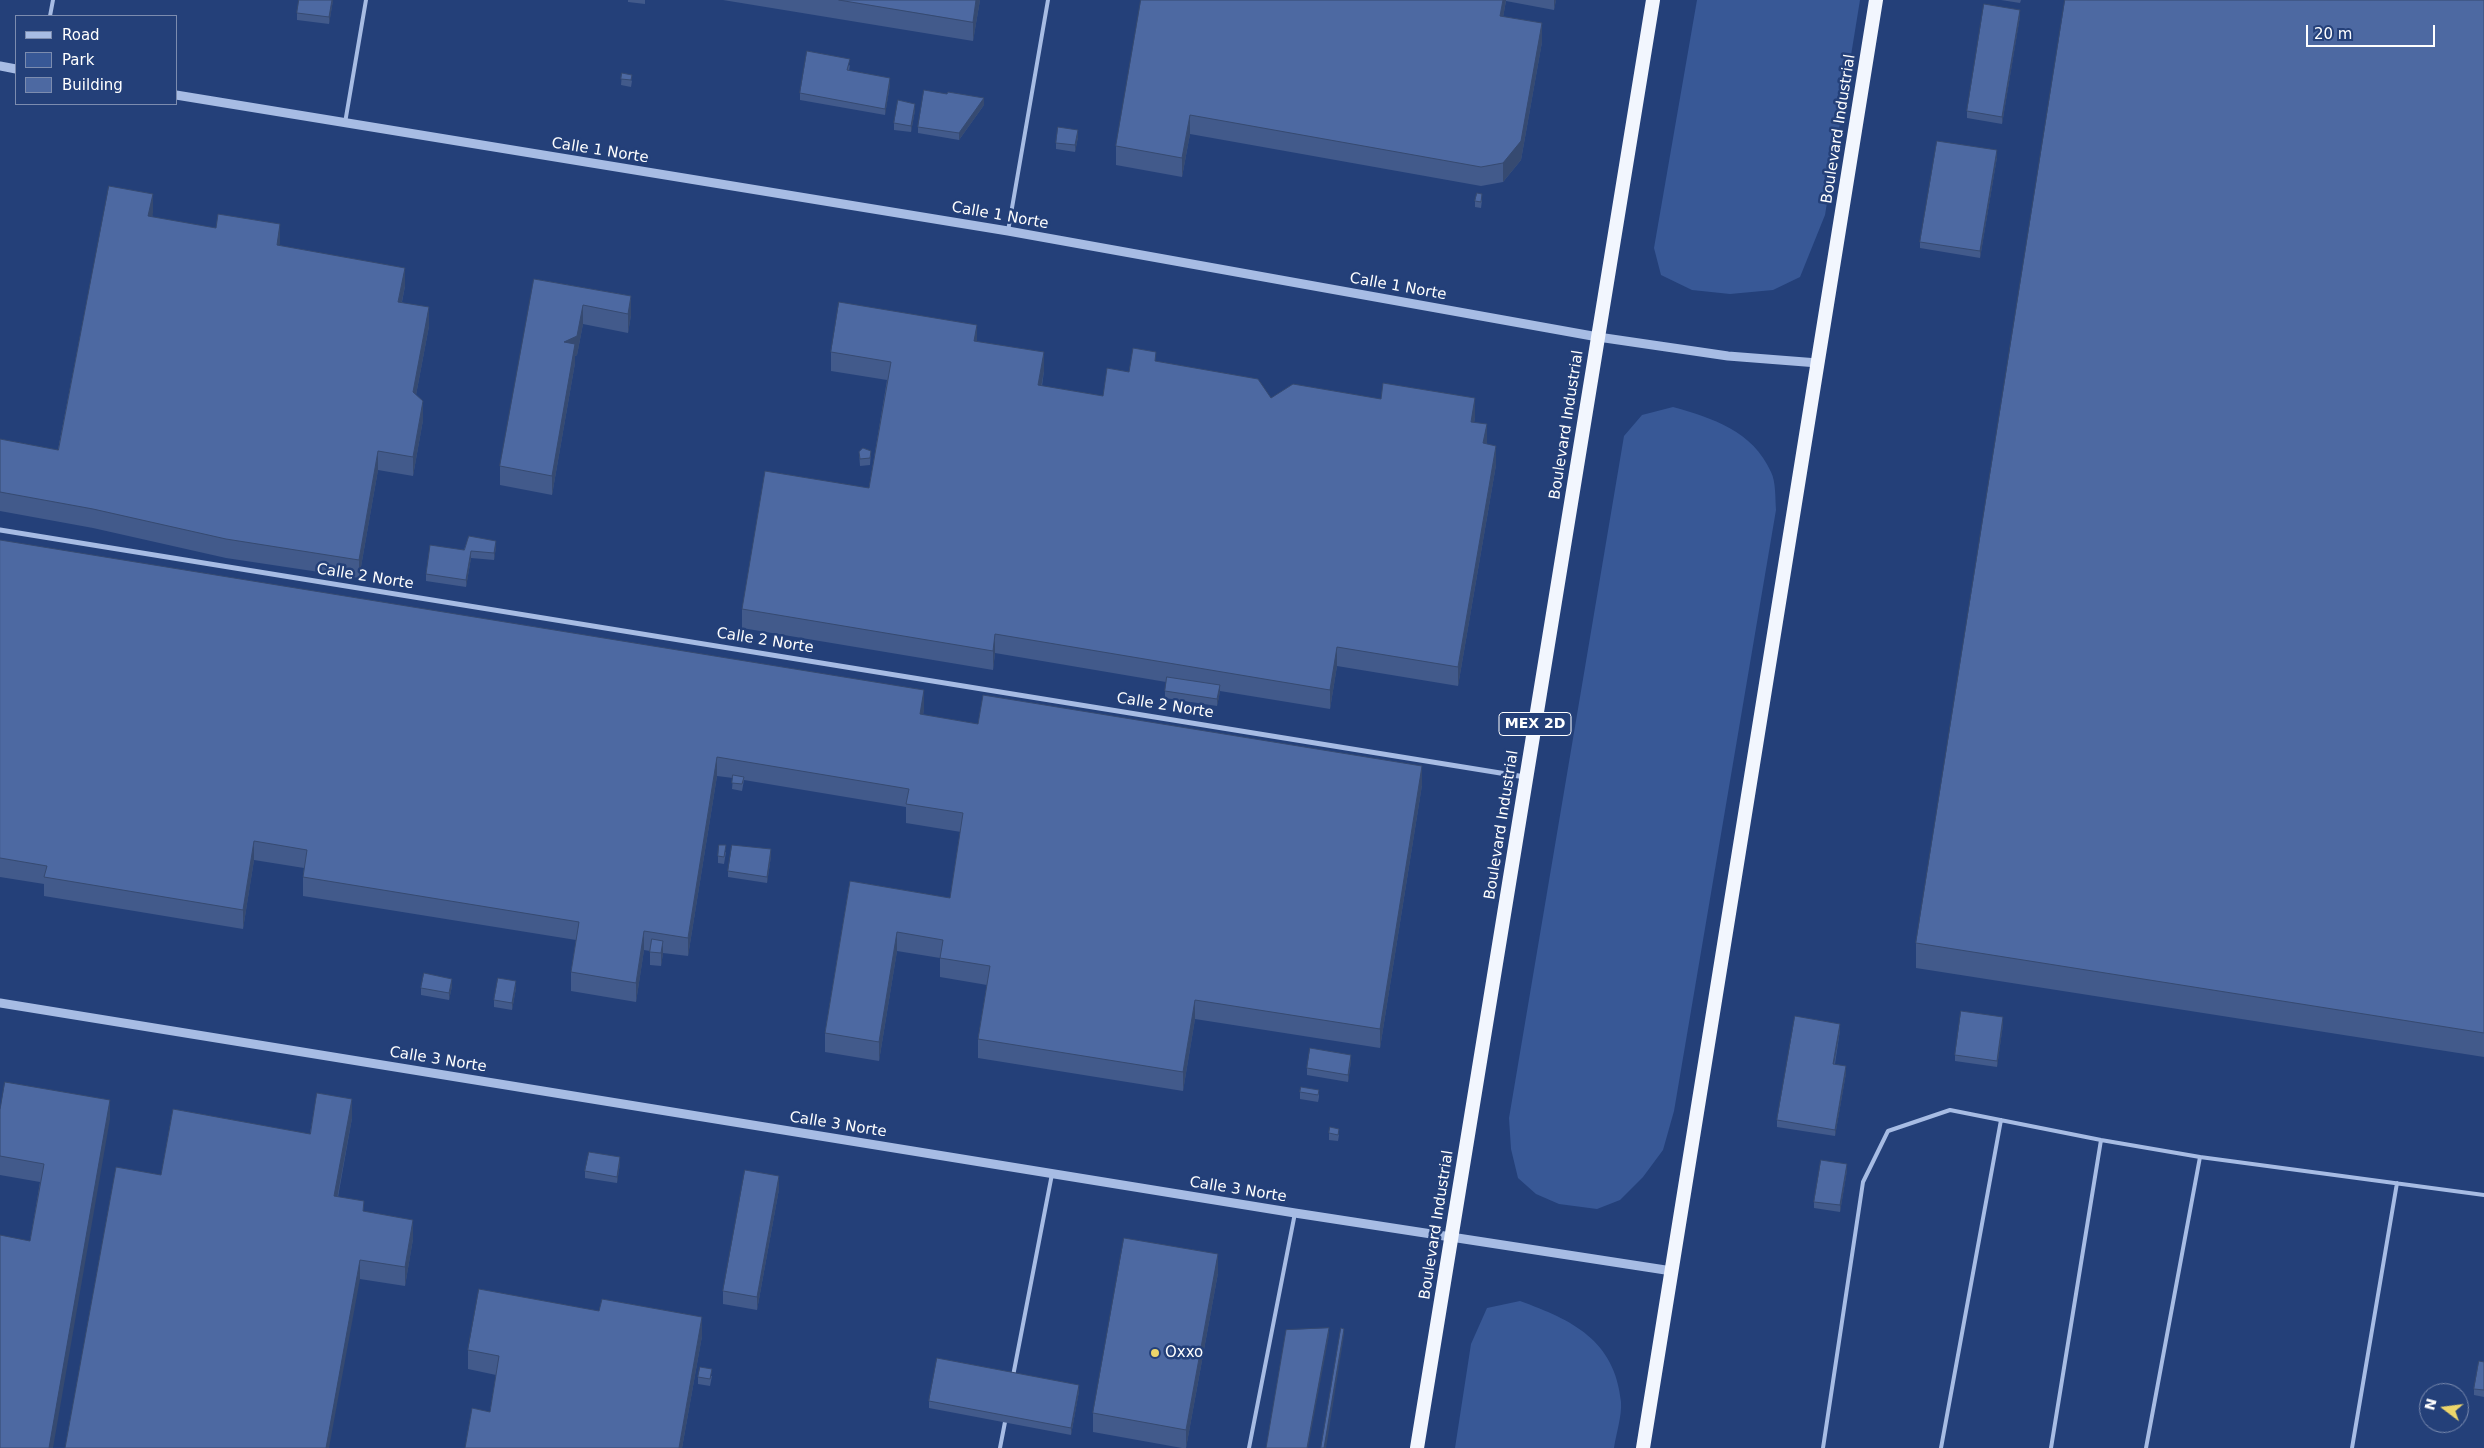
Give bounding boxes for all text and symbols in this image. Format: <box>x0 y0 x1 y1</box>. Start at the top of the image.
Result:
legend <box>15 15 178 105</box>
scale bar <box>2309 15 2438 47</box>
text: 20 m <box>2314 25 2352 43</box>
text: Road <box>62 26 100 44</box>
text: Park <box>62 51 94 69</box>
street label: Boulevard Industrial <box>1818 53 1860 205</box>
text: Building <box>62 76 123 94</box>
street label: Calle 1 Norte <box>550 134 650 168</box>
street label: Calle 1 Norte <box>950 199 1050 233</box>
street label: Calle 1 Norte <box>1348 270 1448 304</box>
street label: Boulevard Industrial <box>1546 349 1588 501</box>
street label: Calle 2 Norte <box>315 560 415 594</box>
street label: Calle 2 Norte <box>715 624 815 658</box>
street label: Calle 2 Norte <box>1115 689 1215 723</box>
road number: MEX 2D <box>1499 712 1571 736</box>
street label: Boulevard Industrial <box>1481 749 1523 901</box>
street label: Calle 3 Norte <box>388 1043 488 1077</box>
street label: Calle 3 Norte <box>788 1108 888 1142</box>
street label: Boulevard Industrial <box>1416 1149 1458 1301</box>
street label: Calle 3 Norte <box>1188 1173 1288 1207</box>
place label: Oxxo <box>1165 1344 1203 1362</box>
marker: Oxxo <box>1149 1347 1161 1359</box>
north arrow <box>2419 1383 2469 1433</box>
text: N <box>2421 1397 2440 1412</box>

